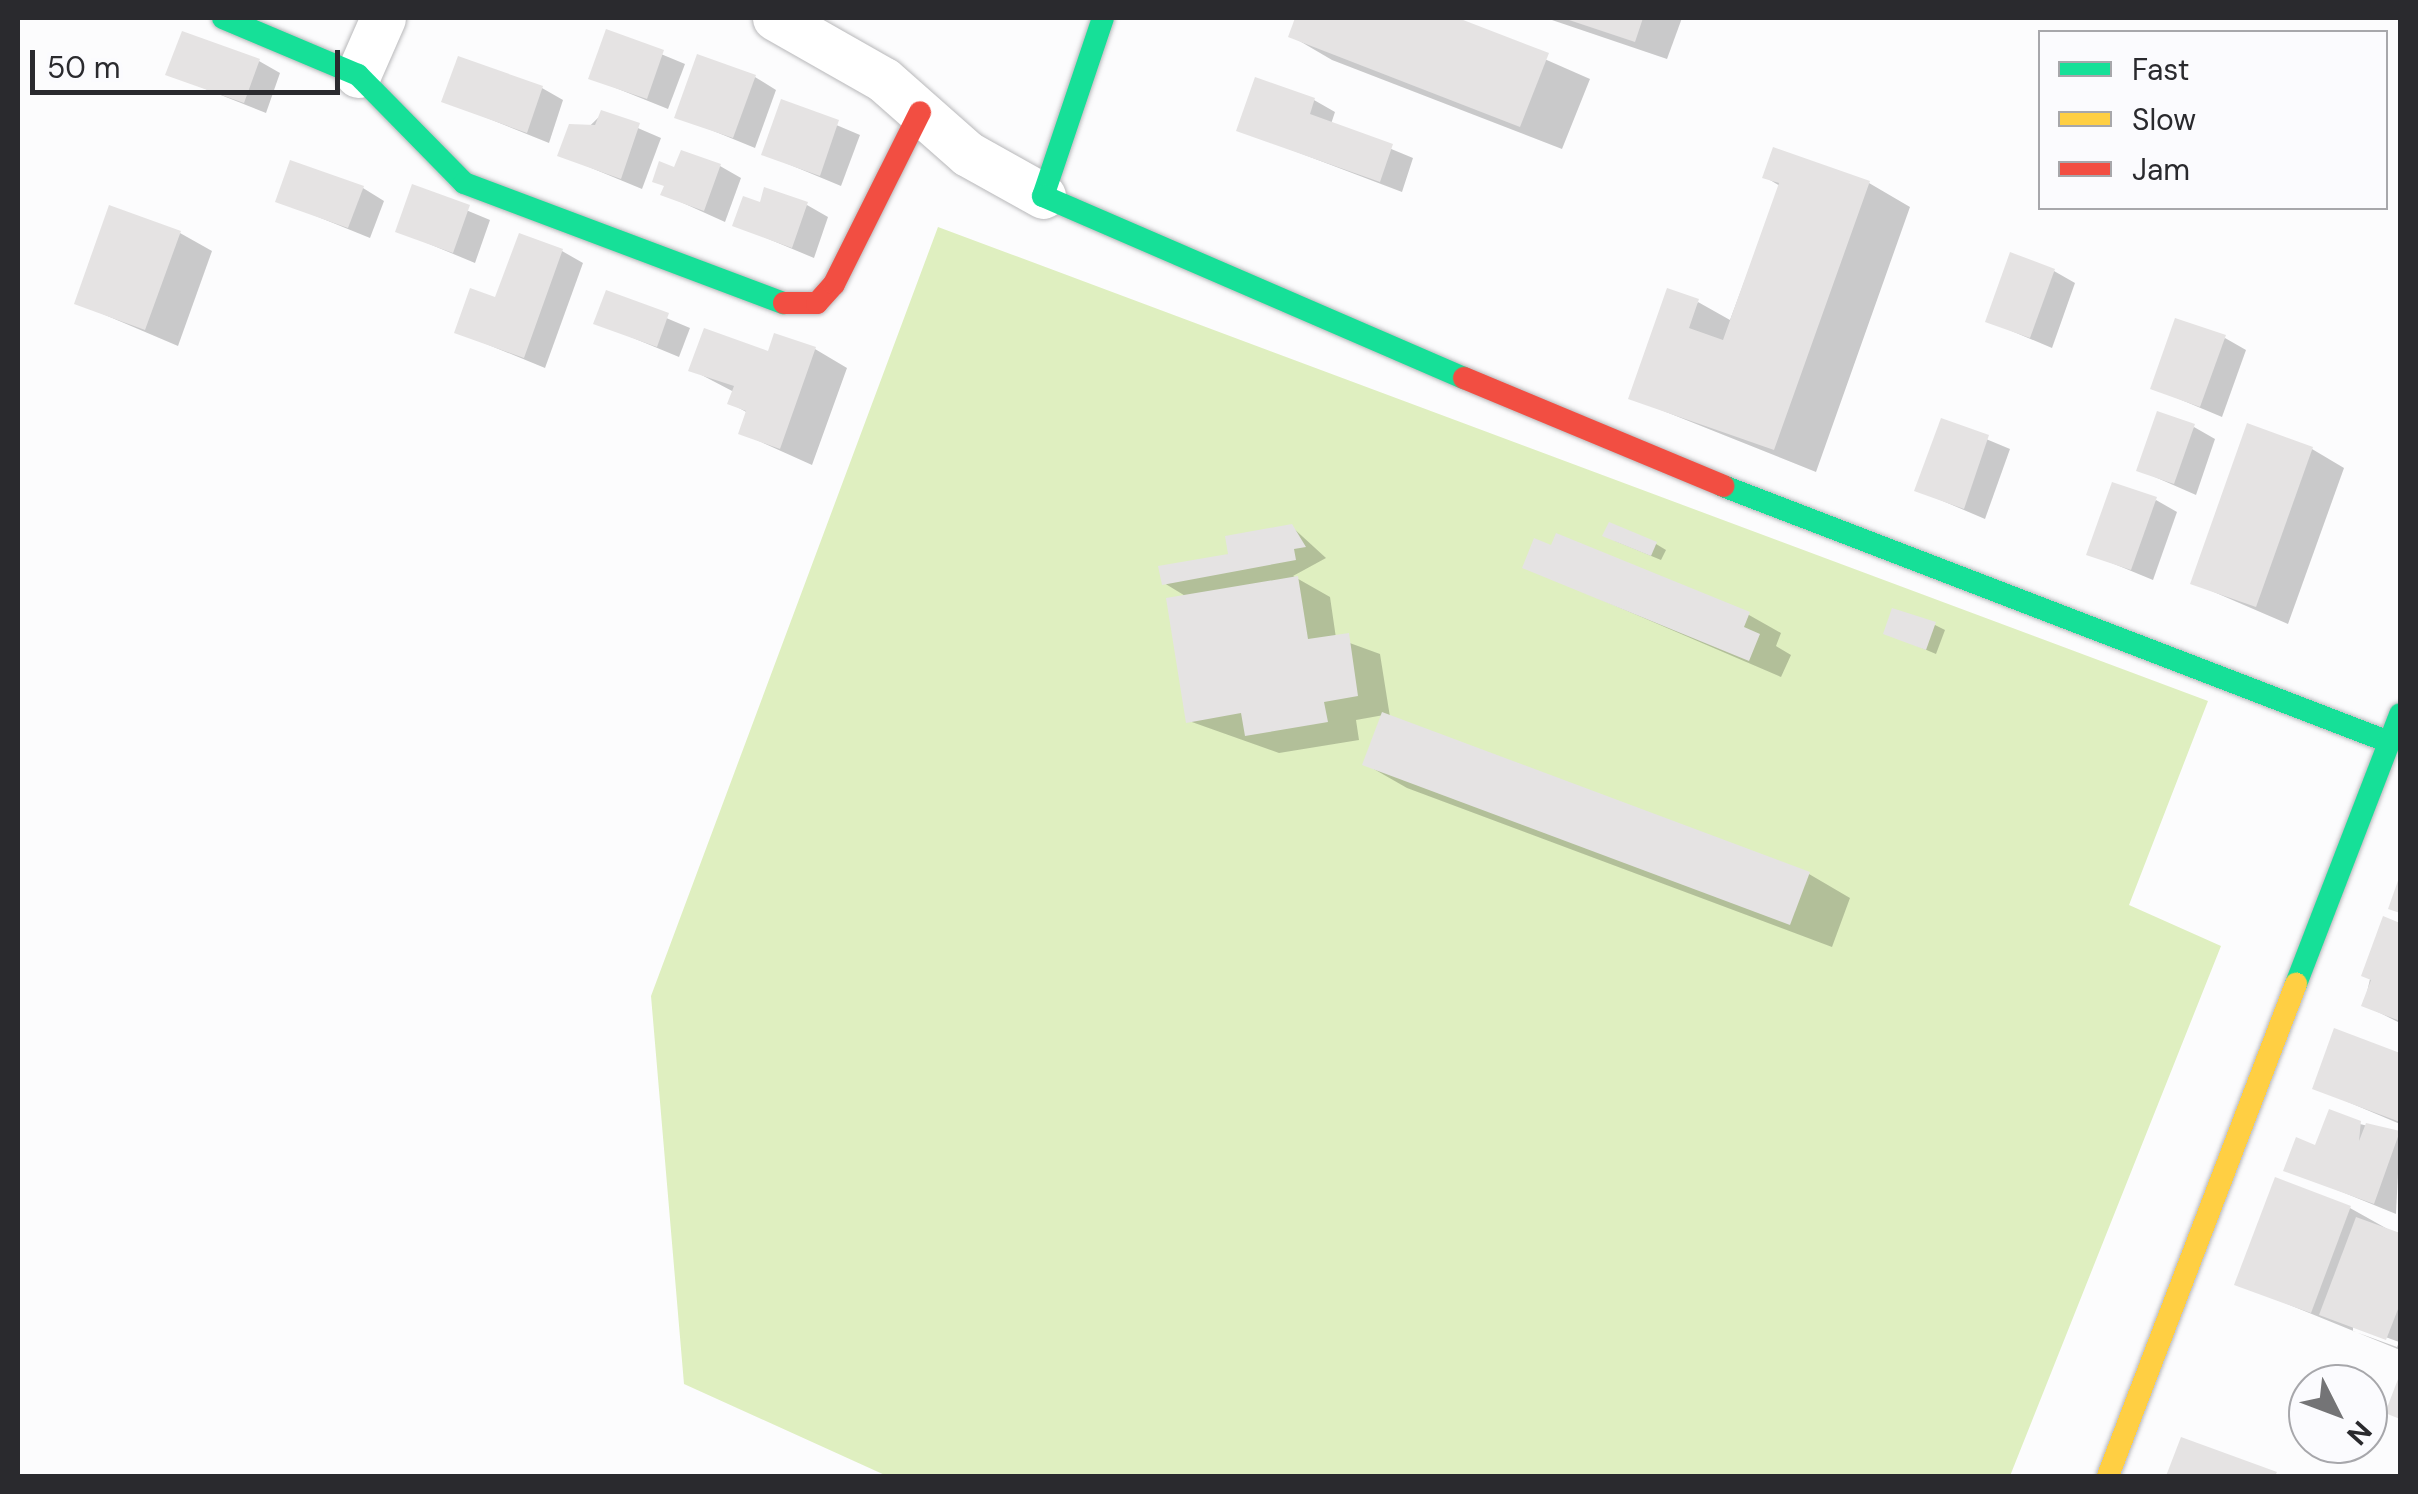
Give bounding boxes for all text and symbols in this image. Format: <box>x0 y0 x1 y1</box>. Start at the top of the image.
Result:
scale bar <box>35 30 345 92</box>
legend <box>2038 30 2388 210</box>
text: 50 m <box>47 48 121 87</box>
text: Fast <box>2132 50 2190 89</box>
text: Slow <box>2132 100 2196 139</box>
text: Jam <box>2132 150 2190 189</box>
north arrow <box>2288 1364 2388 1464</box>
text: N <box>2339 1413 2380 1453</box>

